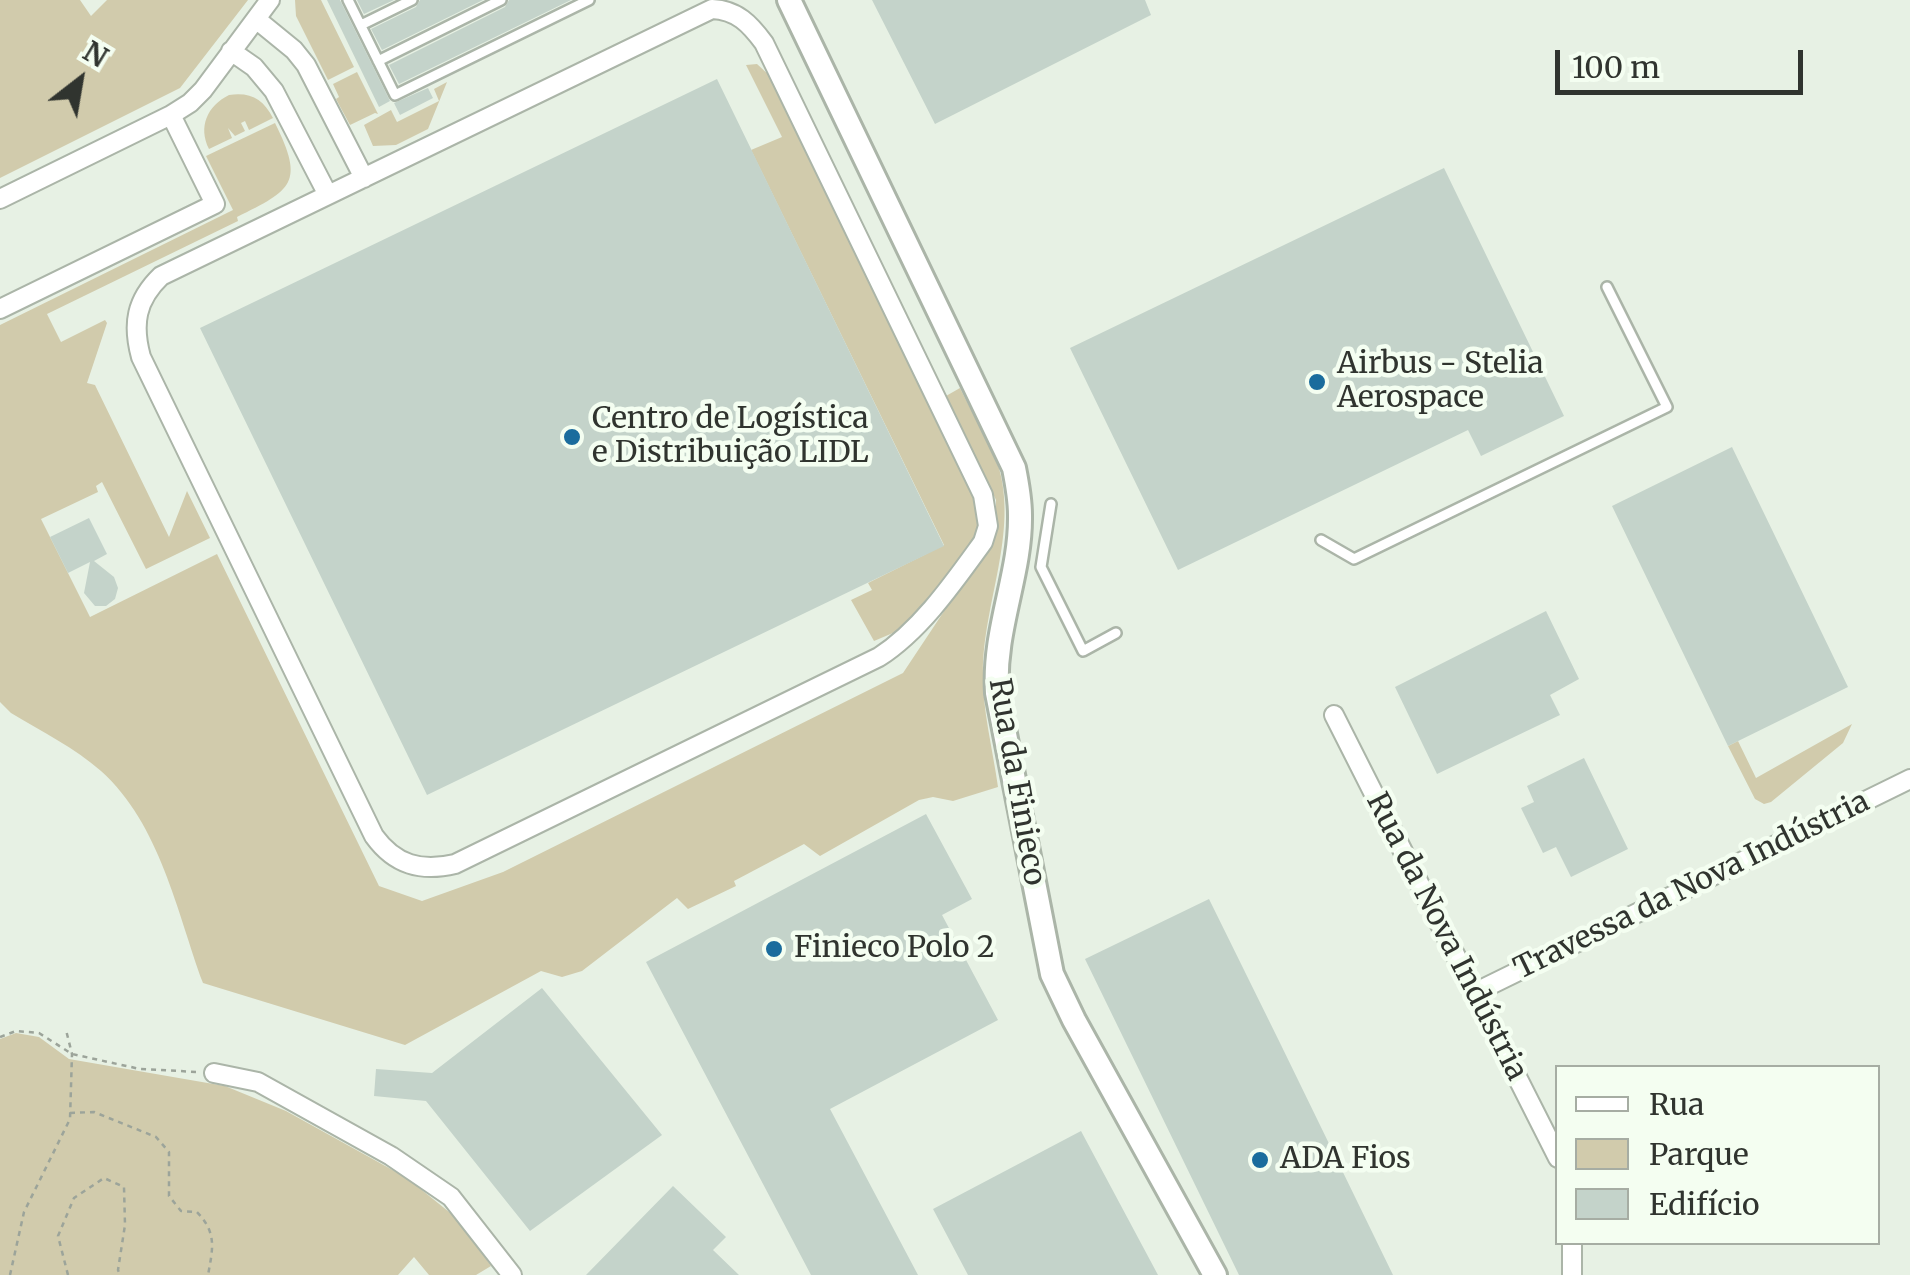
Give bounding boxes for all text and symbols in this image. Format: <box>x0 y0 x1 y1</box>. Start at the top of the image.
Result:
north arrow <box>30 30 130 130</box>
scale bar <box>1560 30 1808 92</box>
text: N <box>77 33 114 75</box>
text: 100 m <box>1572 48 1660 86</box>
place label: Airbus - Stelia Aerospace <box>1337 347 1543 418</box>
marker: Airbus - Stelia Aerospace <box>1306 371 1328 393</box>
place label: Centro de Logística e Distribuição LIDL <box>592 402 869 472</box>
marker: Centro de Logística e Distribuição LIDL <box>561 426 583 448</box>
street label: Rua da Finieco <box>980 676 1052 888</box>
street label: Travessa da Nova Indústria <box>1509 784 1875 988</box>
street label: Rua da Nova Indústria <box>1358 787 1534 1087</box>
place label: Finieco Polo 2 <box>794 931 994 967</box>
marker: Finieco Polo 2 <box>763 938 785 960</box>
legend <box>1555 1065 1880 1245</box>
text: Rua <box>1649 1085 1704 1123</box>
text: Parque <box>1649 1135 1749 1173</box>
place label: ADA Fios <box>1280 1142 1411 1178</box>
marker: ADA Fios <box>1249 1149 1271 1171</box>
text: Edifício <box>1649 1185 1760 1223</box>

